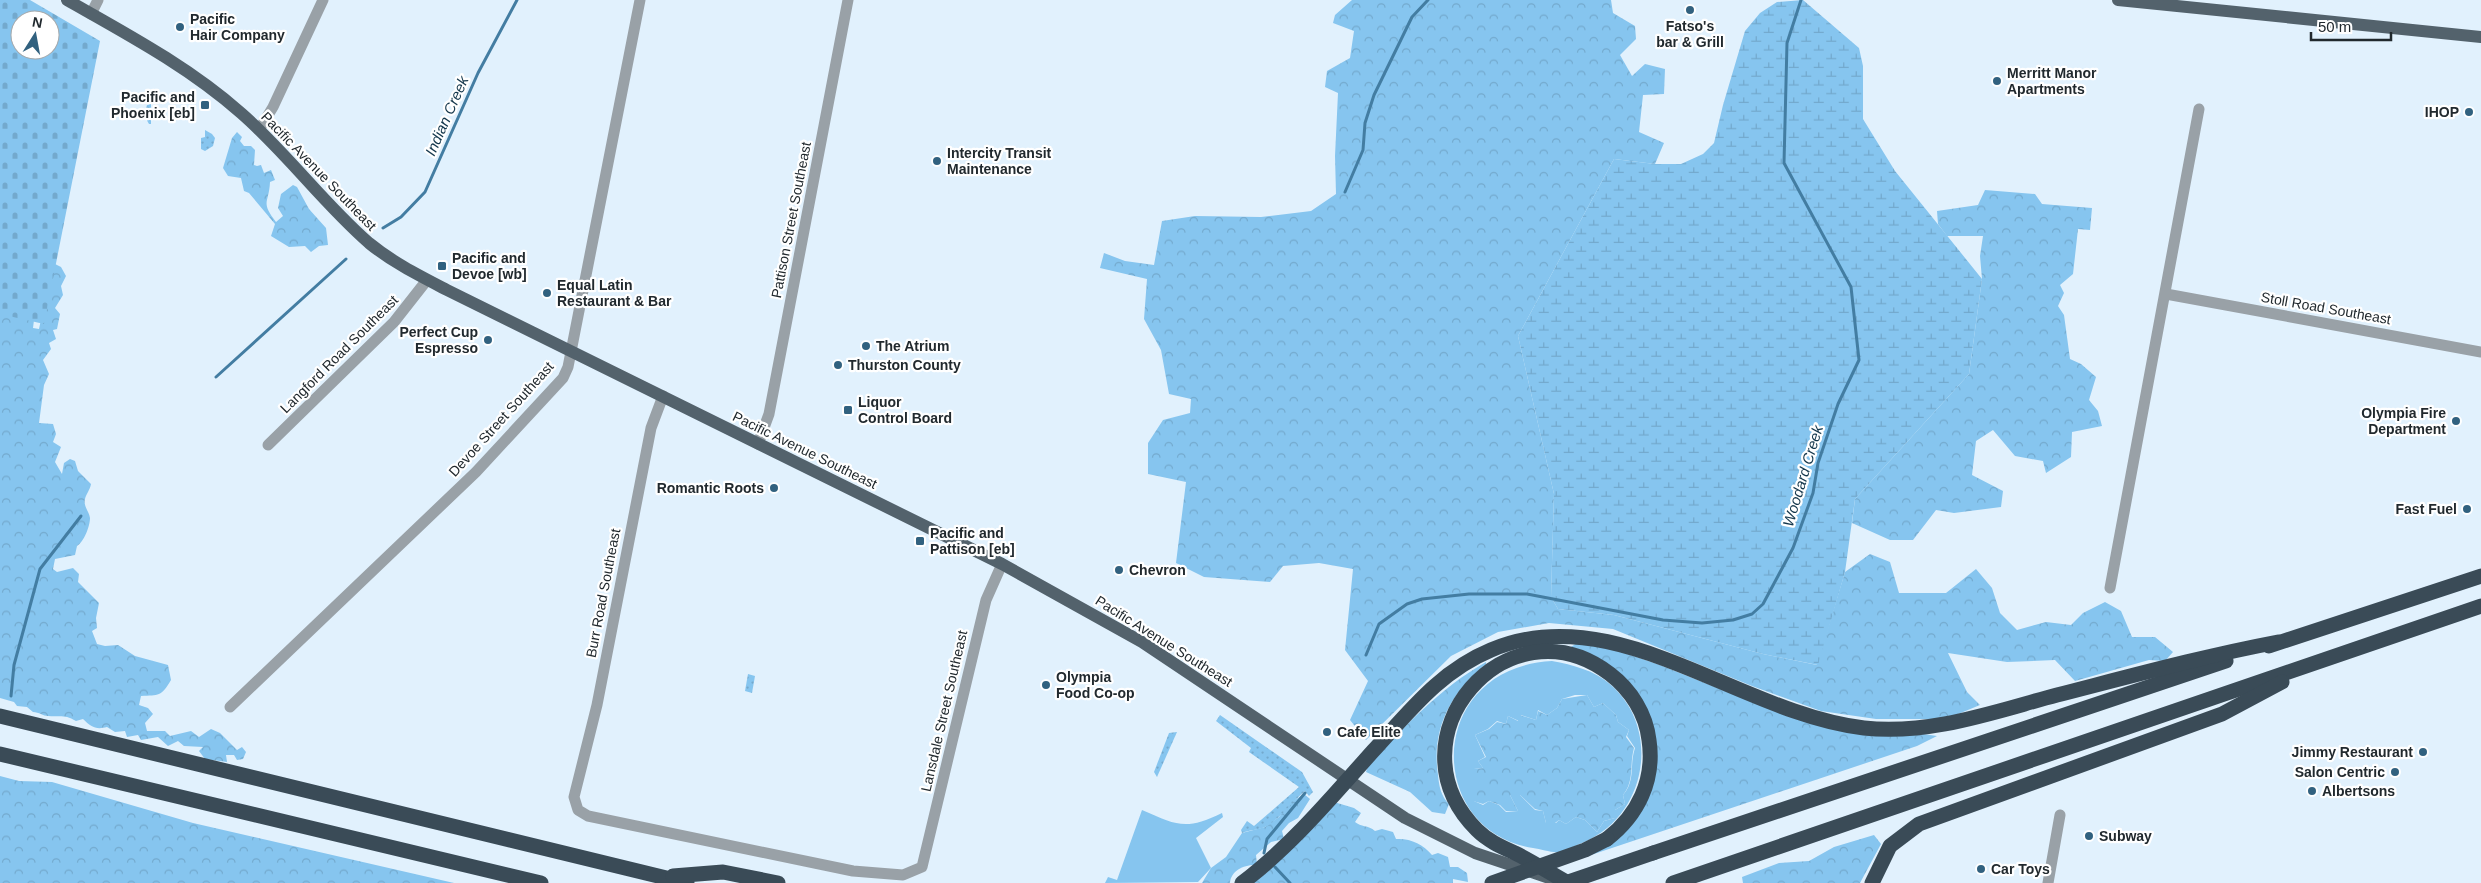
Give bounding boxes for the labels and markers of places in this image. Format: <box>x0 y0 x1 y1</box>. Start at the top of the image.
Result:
marker: Fatso's bar & Grill <box>1684 4 1696 16</box>
place label: Pacific Hair Company <box>190 11 285 43</box>
place label: Fatso's bar & Grill <box>1656 18 1724 50</box>
marker: Pacific Hair Company <box>174 21 186 33</box>
place label: Merritt Manor Apartments <box>2007 65 2097 97</box>
marker: Merritt Manor Apartments <box>1991 75 2003 87</box>
place label: Pacific and Phoenix [eb] <box>111 89 195 121</box>
marker: Pacific and Phoenix [eb] <box>199 99 211 111</box>
place label: IHOP <box>2425 104 2459 120</box>
marker: IHOP <box>2463 106 2475 118</box>
place label: Intercity Transit Maintenance <box>947 145 1052 177</box>
marker: Intercity Transit Maintenance <box>931 155 943 167</box>
place label: Pacific and Devoe [wb] <box>452 250 527 282</box>
marker: Pacific and Devoe [wb] <box>436 260 448 272</box>
place label: Equal Latin Restaurant & Bar <box>557 277 672 309</box>
marker: Equal Latin Restaurant & Bar <box>541 287 553 299</box>
place label: Perfect Cup Espresso <box>399 324 478 356</box>
marker: Perfect Cup Espresso <box>482 334 494 346</box>
place label: The Atrium <box>876 338 949 354</box>
marker: The Atrium <box>860 340 872 352</box>
place label: Thurston County <box>848 357 961 373</box>
marker: Thurston County <box>832 359 844 371</box>
place label: Liquor Control Board <box>858 394 952 426</box>
marker: Liquor Control Board <box>842 404 854 416</box>
place label: Olympia Fire Department <box>2361 405 2446 437</box>
marker: Olympia Fire Department <box>2450 415 2462 427</box>
place label: Romantic Roots <box>657 480 764 496</box>
marker: Romantic Roots <box>768 482 780 494</box>
place label: Fast Fuel <box>2396 501 2457 517</box>
marker: Fast Fuel <box>2461 503 2473 515</box>
place label: Pacific and Pattison [eb] <box>930 525 1015 557</box>
marker: Pacific and Pattison [eb] <box>914 535 926 547</box>
place label: Chevron <box>1129 562 1186 578</box>
marker: Chevron <box>1113 564 1125 576</box>
place label: Olympia Food Co-op <box>1056 669 1135 701</box>
marker: Olympia Food Co-op <box>1040 679 1052 691</box>
place label: Cafe Elite <box>1337 724 1401 740</box>
marker: Cafe Elite <box>1321 726 1333 738</box>
place label: Jimmy Restaurant <box>2292 744 2413 760</box>
marker: Jimmy Restaurant <box>2417 746 2429 758</box>
place label: Salon Centric <box>2295 764 2385 780</box>
marker: Salon Centric <box>2389 766 2401 778</box>
place label: Albertsons <box>2322 783 2395 799</box>
marker: Albertsons <box>2306 785 2318 797</box>
place label: Subway <box>2099 828 2152 844</box>
marker: Subway <box>2083 830 2095 842</box>
place label: Car Toys <box>1991 861 2050 877</box>
marker: Car Toys <box>1975 863 1987 875</box>

